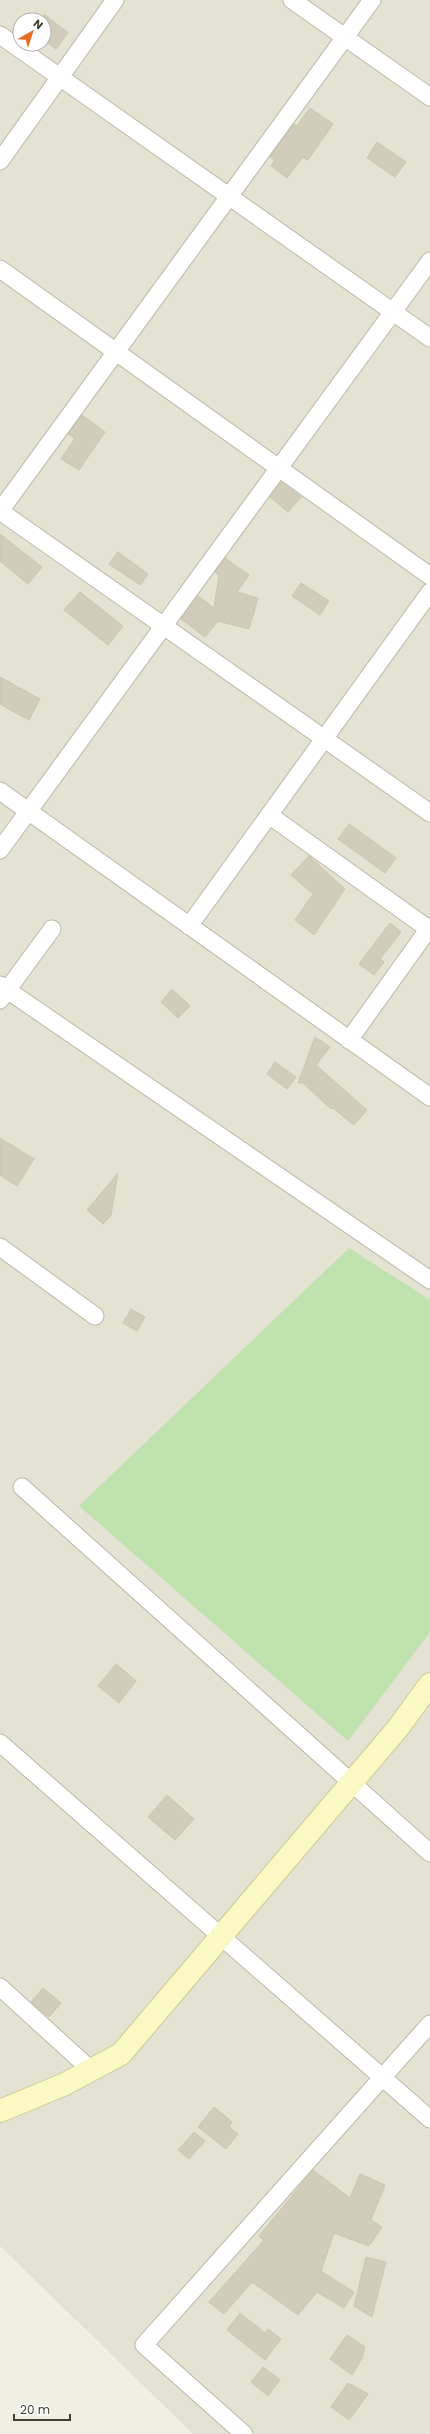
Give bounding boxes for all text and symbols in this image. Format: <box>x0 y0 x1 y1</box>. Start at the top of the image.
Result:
north arrow <box>12 12 52 52</box>
text: N <box>30 15 47 33</box>
scale bar <box>14 2396 70 2422</box>
text: 20 m <box>20 2401 50 2418</box>

